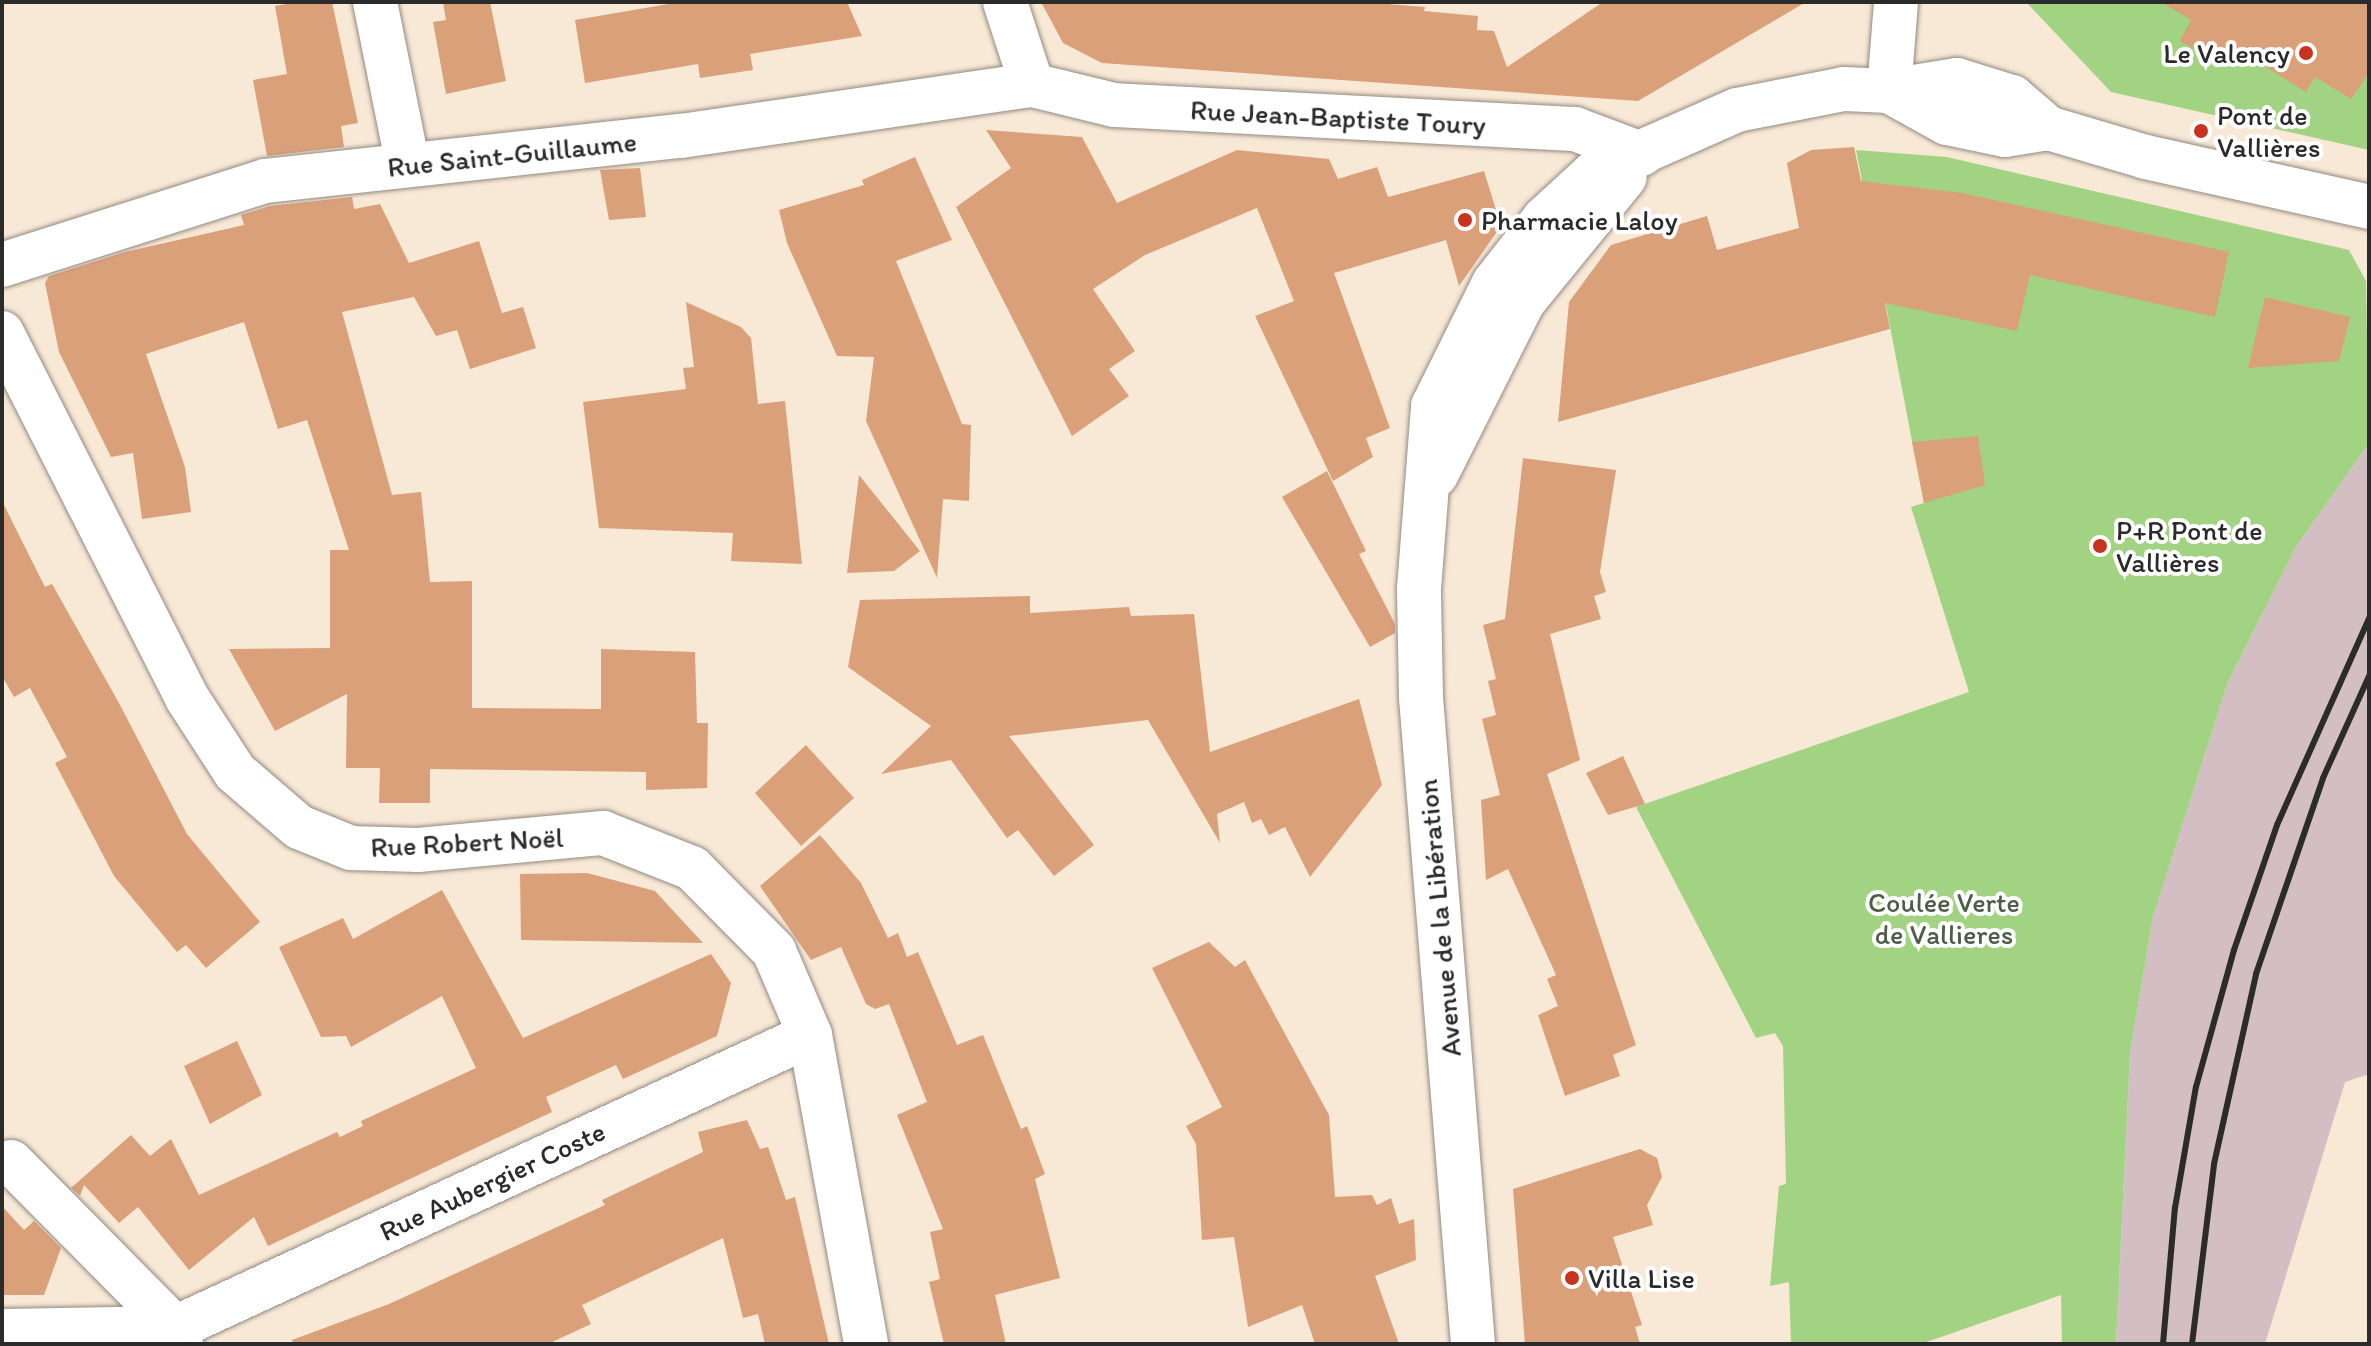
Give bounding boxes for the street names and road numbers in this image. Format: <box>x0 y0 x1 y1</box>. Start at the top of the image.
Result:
street label: Rue Jean-Baptiste Toury <box>1191 93 1485 141</box>
street label: Rue Saint-Guillaume <box>386 124 638 184</box>
street label: Avenue de la Libération <box>1410 778 1468 1058</box>
street label: Rue Robert Noël <box>370 820 564 864</box>
street label: Rue Aubergier Coste <box>374 1114 610 1248</box>

